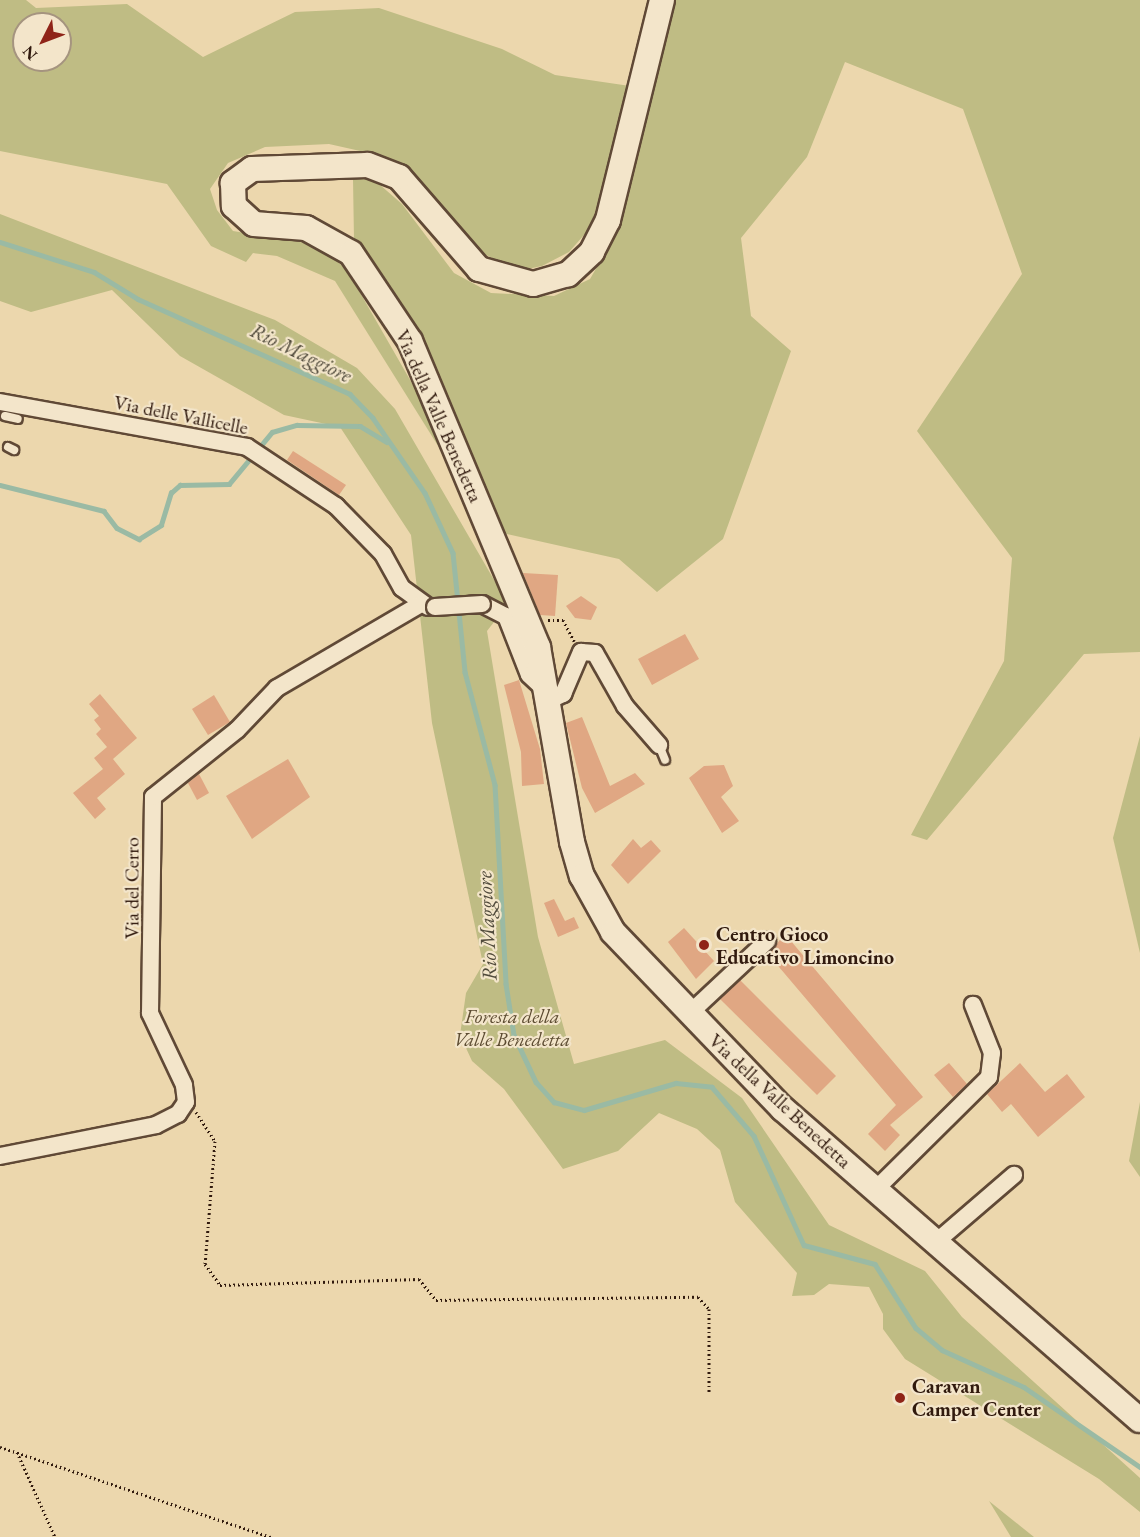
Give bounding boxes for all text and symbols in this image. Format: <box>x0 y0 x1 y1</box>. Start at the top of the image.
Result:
north arrow <box>12 12 72 72</box>
text: N <box>18 41 42 65</box>
water label: Rio Maggiore <box>246 318 356 388</box>
street label: Via della Valle Benedetta <box>390 326 488 506</box>
street label: Via delle Vallicelle <box>112 390 250 440</box>
street label: Via del Cerro <box>120 837 144 939</box>
water label: Rio Maggiore <box>472 871 502 981</box>
place label: Centro Gioco Educativo Limoncino <box>716 922 894 969</box>
marker: Centro Gioco Educativo Limoncino <box>697 938 711 952</box>
park label: Foresta della Valle Benedetta <box>454 1004 570 1051</box>
street label: Via della Valle Benedetta <box>704 1029 856 1173</box>
place label: Caravan Camper Center <box>912 1374 1041 1421</box>
marker: Caravan Camper Center <box>893 1391 907 1405</box>

